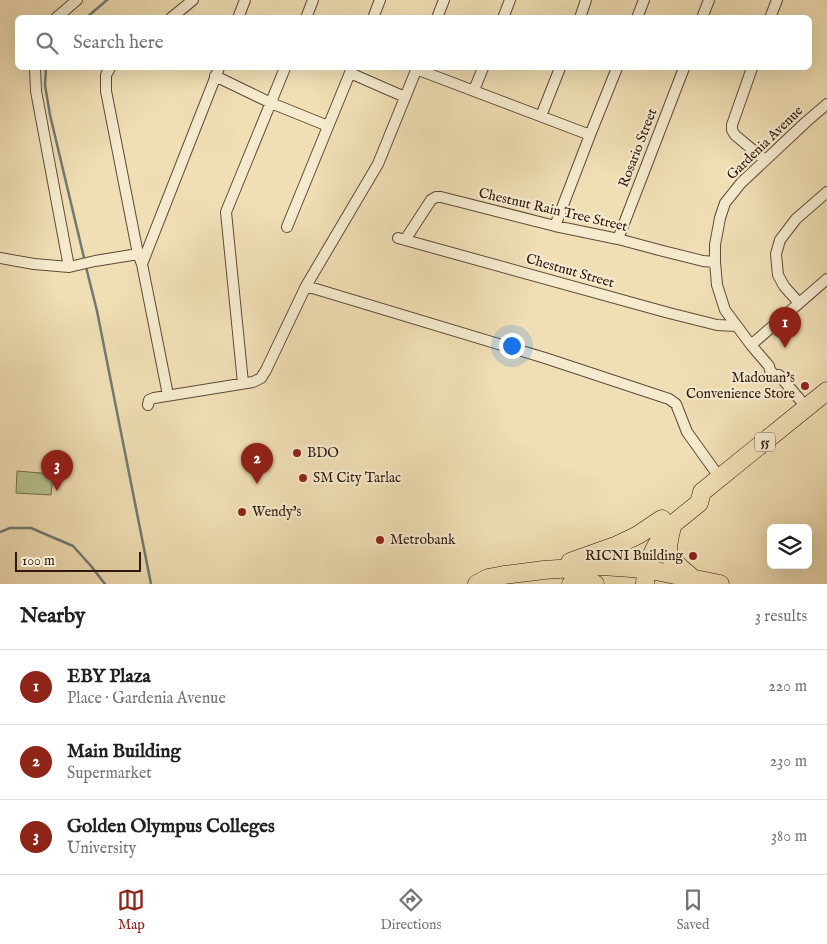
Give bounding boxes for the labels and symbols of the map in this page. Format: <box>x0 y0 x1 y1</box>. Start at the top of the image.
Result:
street label: Gardenia Avenue <box>723 102 807 184</box>
street label: Rosario Street <box>615 106 661 190</box>
street label: Chestnut Rain Tree Street <box>477 184 629 236</box>
street label: Chestnut Street <box>524 250 616 292</box>
pin: 1 <box>769 307 801 348</box>
your location <box>499 333 525 359</box>
place label: Madouan's Convenience Store <box>686 369 796 403</box>
marker: Madouan's Convenience Store <box>799 380 811 392</box>
road number: 55 <box>755 432 775 452</box>
pin: 2 <box>241 443 273 484</box>
place label: BDO <box>307 444 339 462</box>
marker: BDO <box>291 447 303 459</box>
pin: 3 <box>41 450 73 491</box>
place label: SM City Tarlac <box>313 469 401 487</box>
marker: SM City Tarlac <box>297 472 309 484</box>
place label: Wendy's <box>252 503 302 521</box>
marker: Wendy's <box>236 506 248 518</box>
place label: Metrobank <box>390 531 456 549</box>
marker: Metrobank <box>374 534 386 546</box>
place label: RICNI Building <box>585 547 683 565</box>
scale bar <box>15 549 141 572</box>
marker: RICNI Building <box>687 550 699 562</box>

